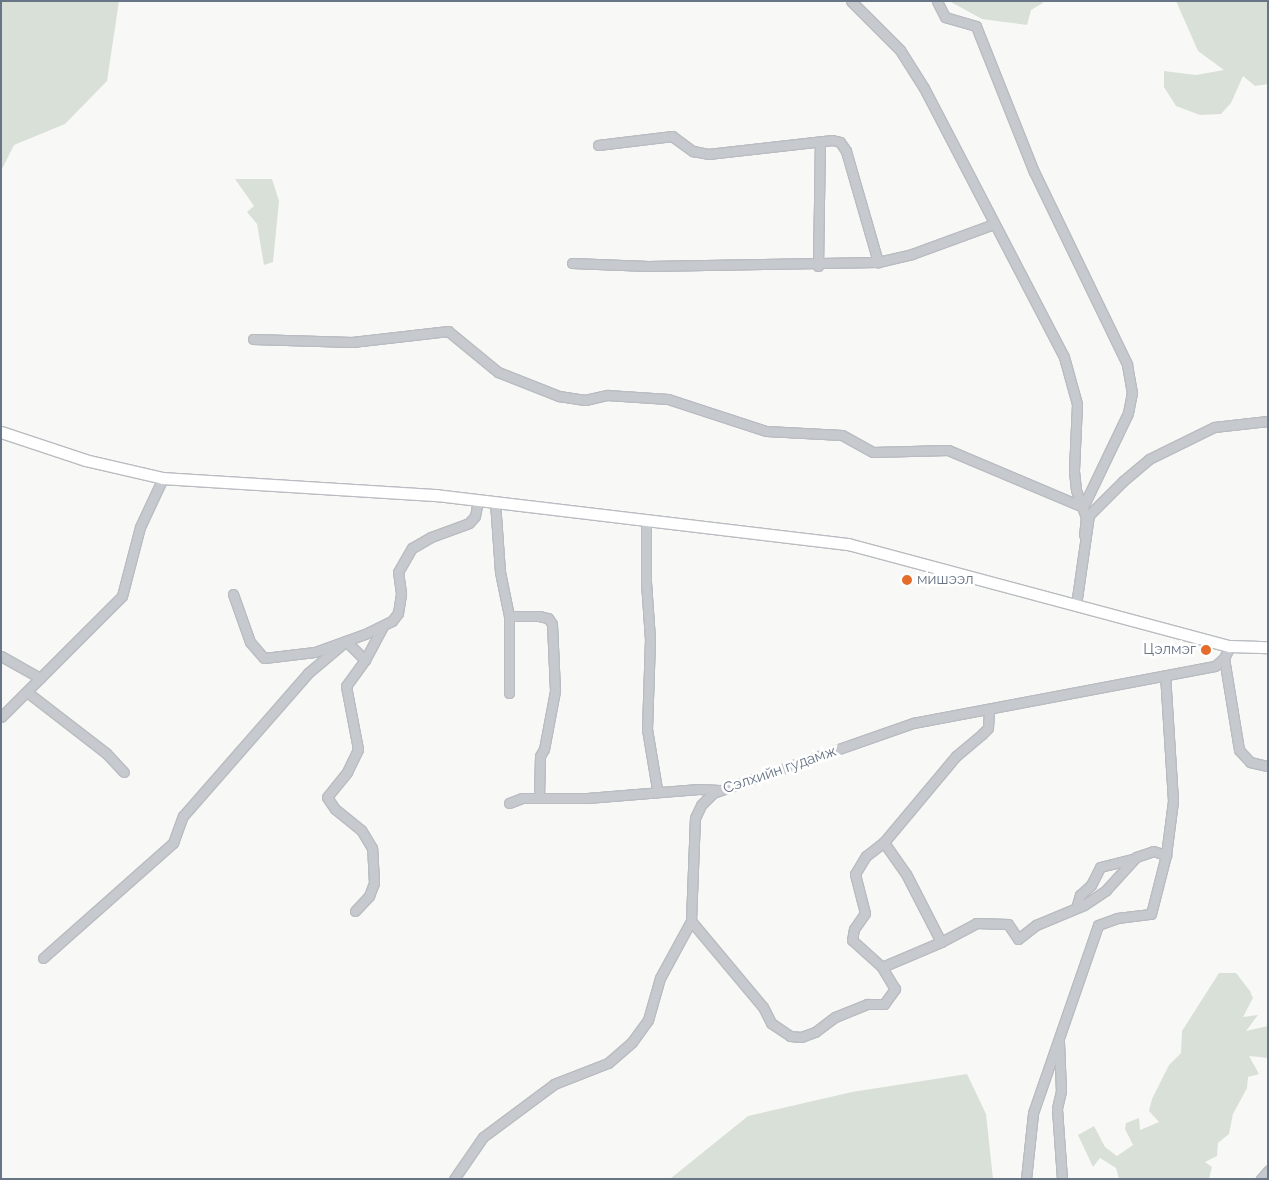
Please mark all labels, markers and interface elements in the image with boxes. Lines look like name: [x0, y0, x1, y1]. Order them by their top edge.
place label: мишээл: [917, 571, 974, 589]
marker: мишээл: [901, 574, 913, 586]
place label: Цэлмэг: [1143, 641, 1196, 659]
marker: Цэлмэг: [1200, 644, 1212, 656]
street label: Сэлхийн гудамж: [721, 742, 839, 798]

